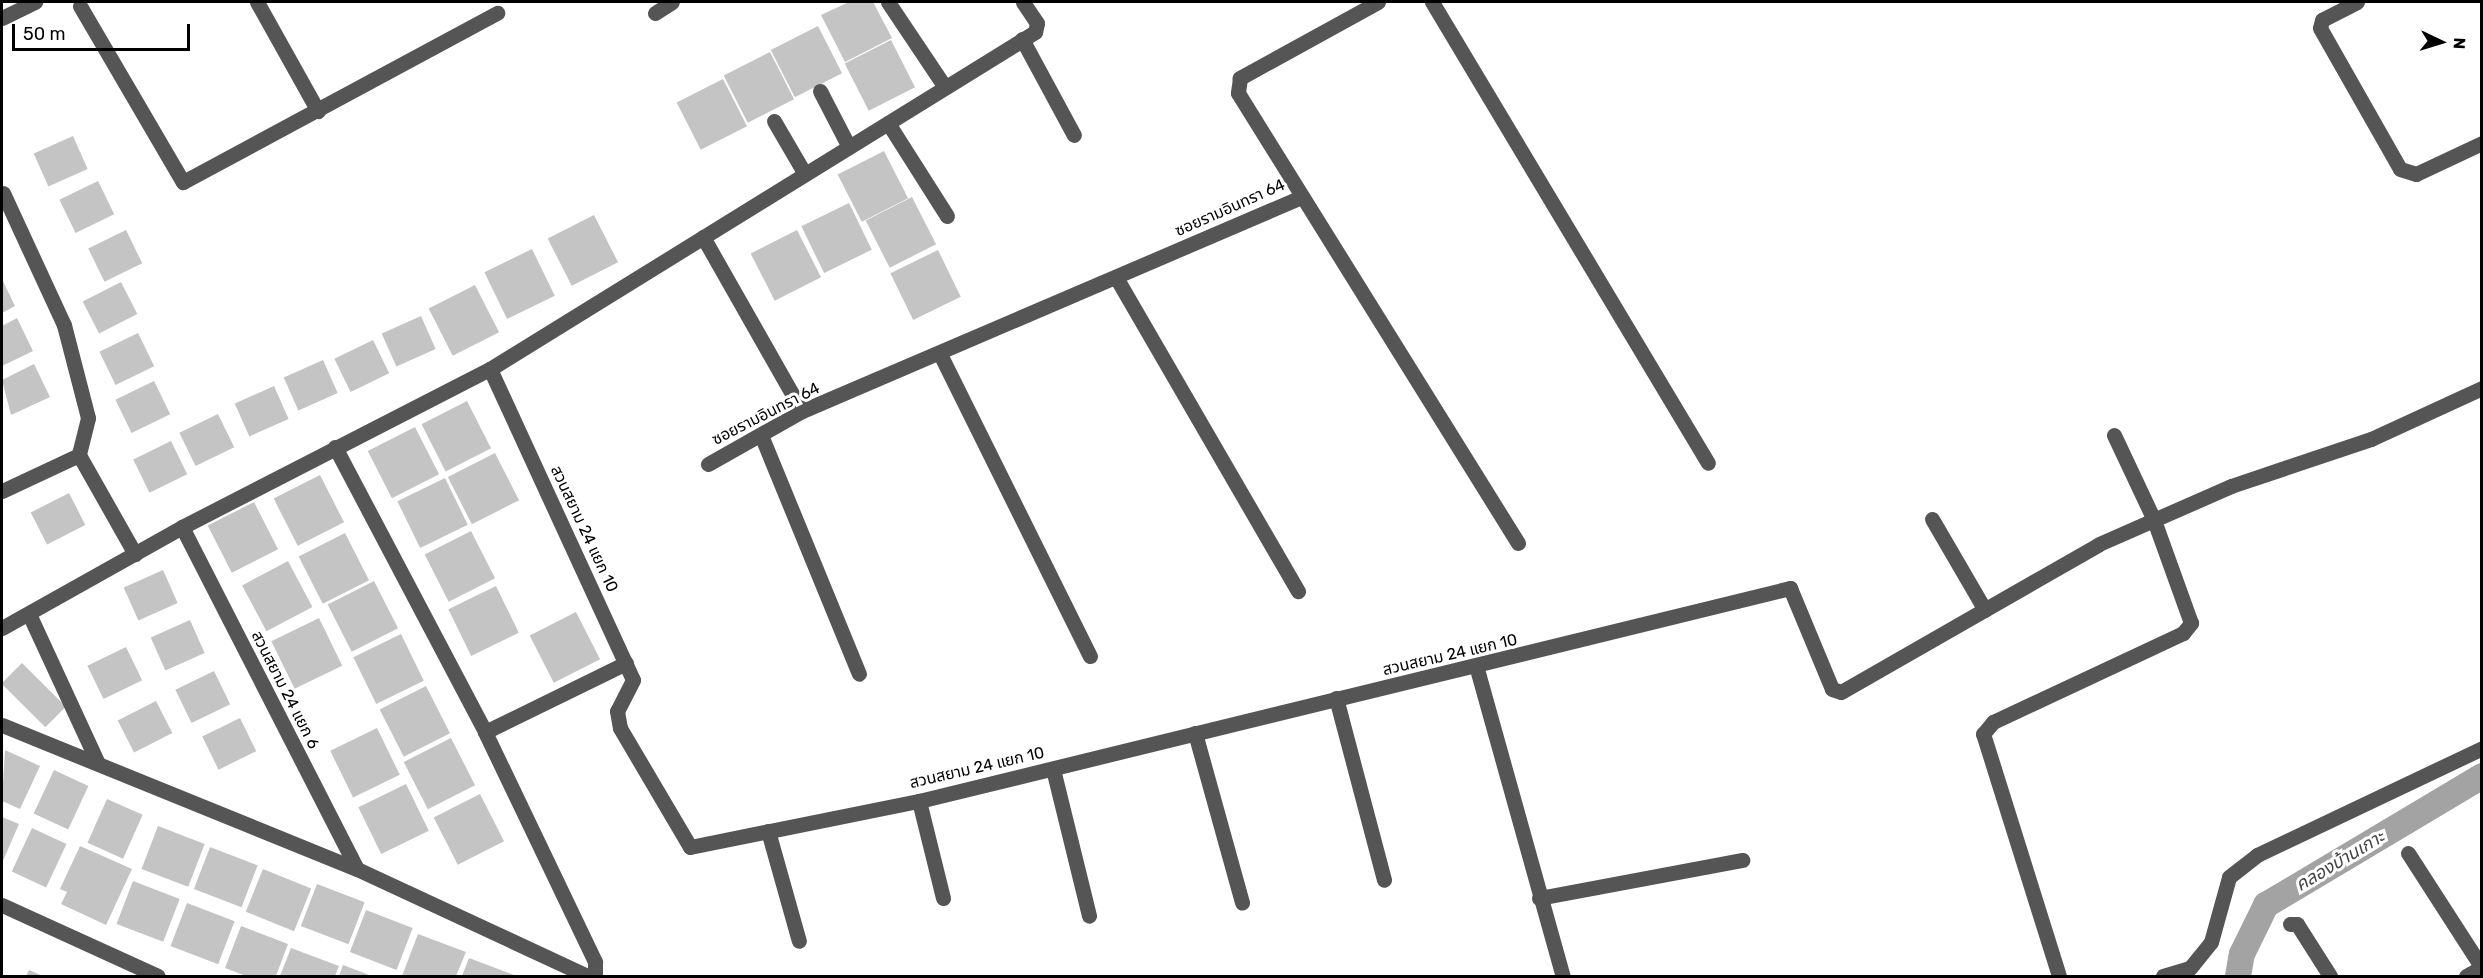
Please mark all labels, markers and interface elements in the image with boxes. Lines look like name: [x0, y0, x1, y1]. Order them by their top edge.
scale bar: [15, 12, 194, 50]
north arrow: [2411, 12, 2471, 72]
text: 50 m: [23, 23, 66, 45]
text: N: [2450, 37, 2469, 50]
street label: ซอยรามอินทรา 64: [1172, 175, 1288, 241]
street label: ซอยรามอินทรา 64: [709, 379, 823, 449]
street label: สวนสยาม 24 แยก 10: [546, 463, 622, 595]
street label: สวนสยาม 24 แยก 6: [247, 628, 323, 752]
street label: สวนสยาม 24 แยก 10: [1381, 630, 1519, 680]
street label: สวนสยาม 24 แยก 10: [908, 743, 1046, 793]
water label: คลองบ้านเกาะ: [2292, 826, 2388, 896]

